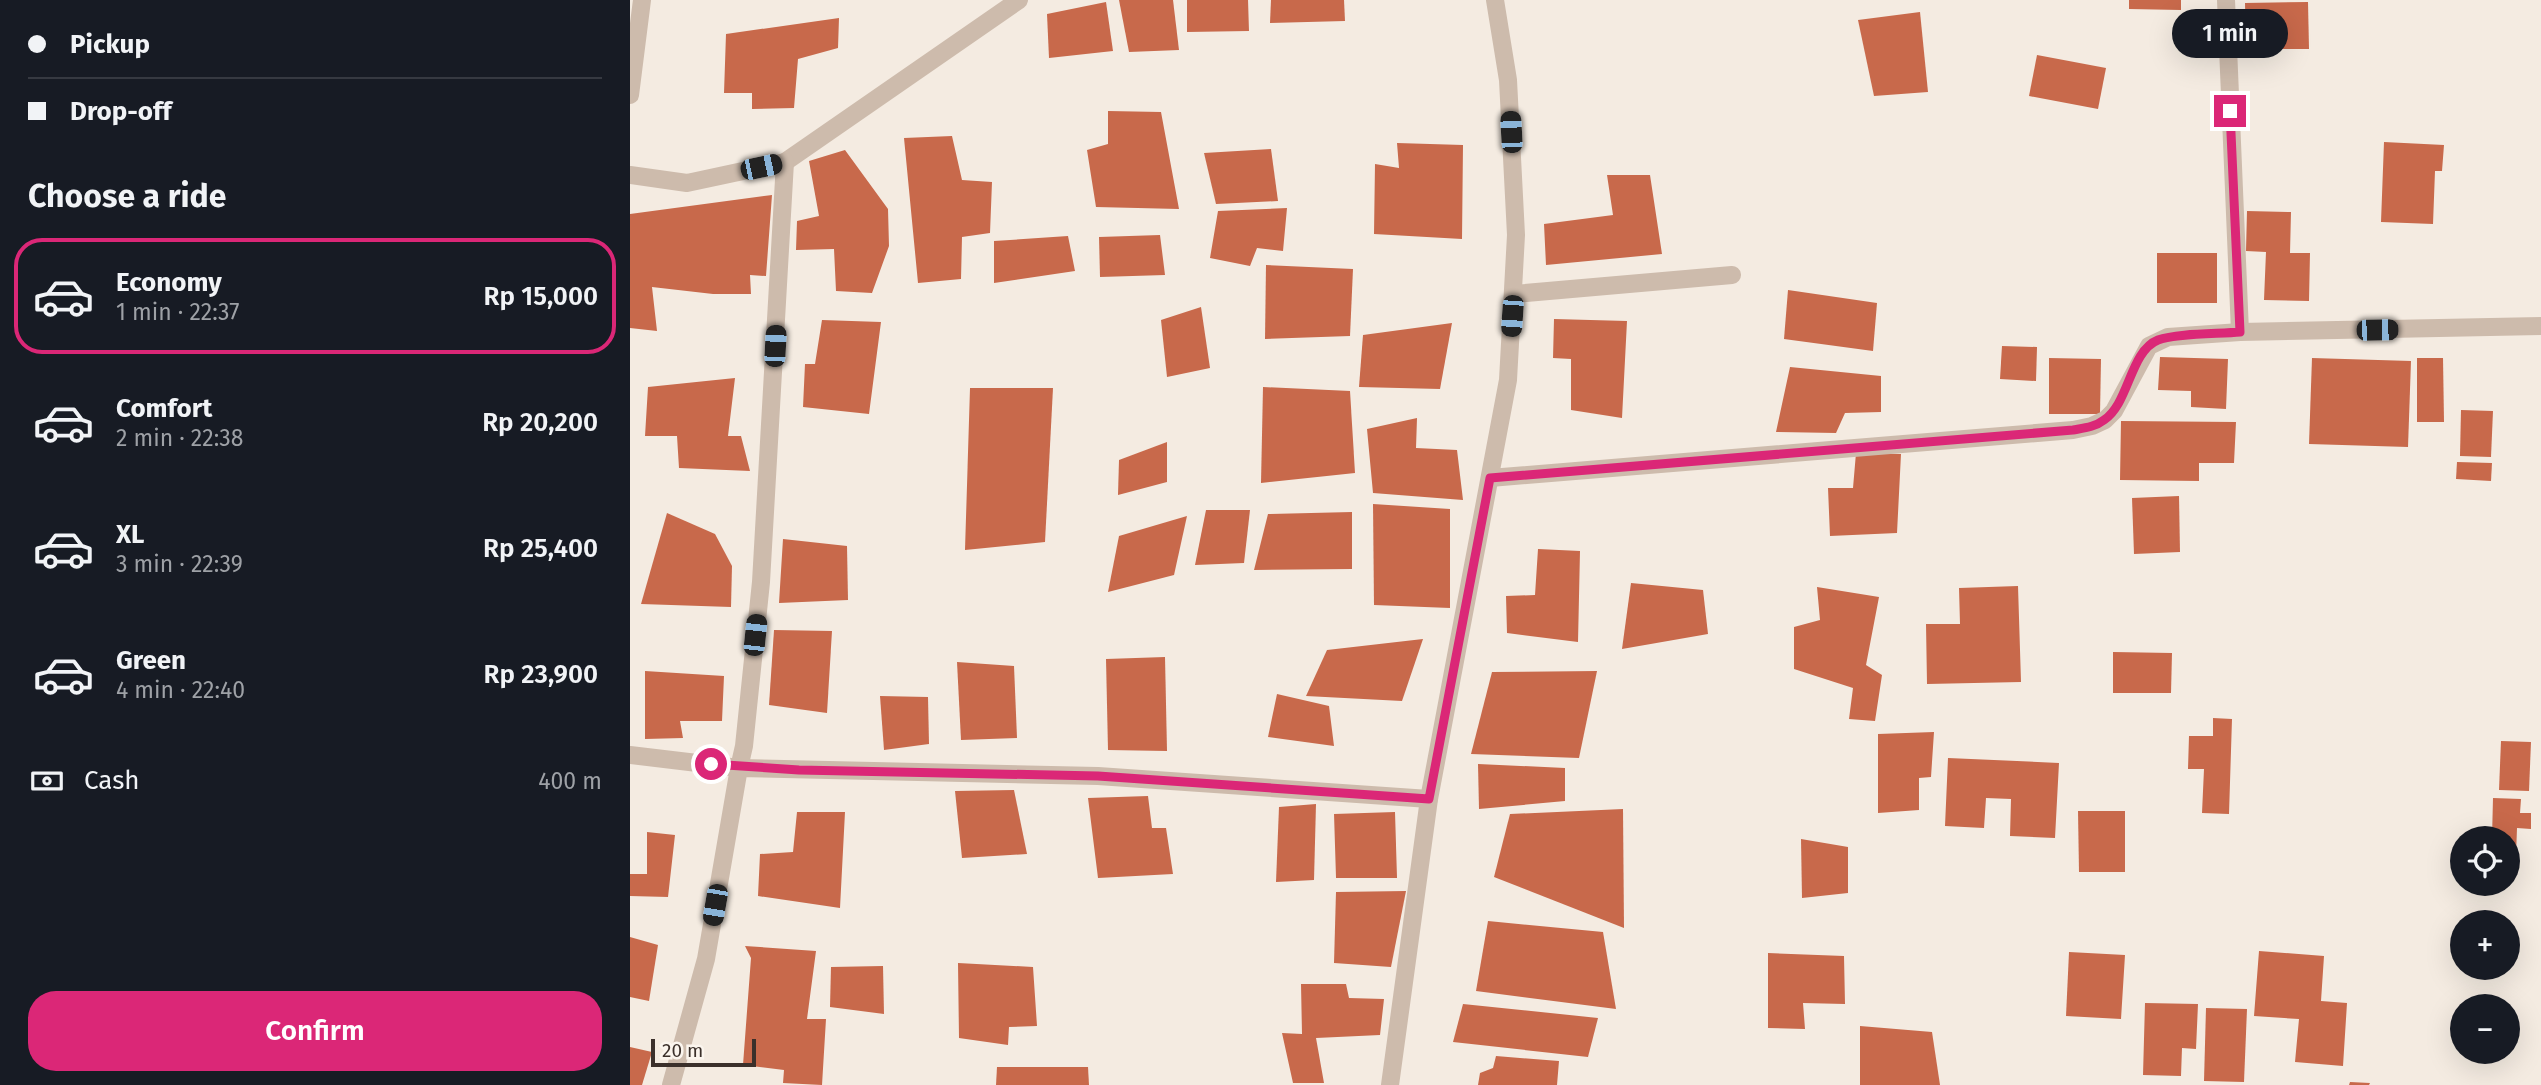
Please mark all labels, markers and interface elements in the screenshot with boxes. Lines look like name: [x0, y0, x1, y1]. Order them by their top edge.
callout: 1 min: [2172, 10, 2288, 58]
text: 1 min: [2202, 19, 2258, 47]
text: Pickup: [70, 29, 150, 60]
route end: [2214, 95, 2246, 127]
text: Drop-off: [70, 96, 172, 127]
car: [1500, 110, 1523, 154]
car: [739, 152, 784, 182]
text: Choose a ride: [28, 177, 226, 215]
icon: car: [32, 265, 95, 328]
text: Economy: [116, 267, 222, 298]
text: Rp 15,000: [484, 281, 598, 312]
car: [1501, 294, 1524, 338]
text: 1 min · 22:37: [116, 298, 240, 326]
car: [2356, 319, 2399, 341]
car: [764, 324, 787, 368]
icon: car: [32, 391, 95, 454]
text: Comfort: [116, 393, 212, 424]
text: Rp 20,200: [482, 407, 598, 438]
text: 2 min · 22:38: [116, 424, 244, 452]
icon: car: [32, 517, 95, 580]
text: XL: [116, 519, 144, 550]
text: Rp 25,400: [483, 533, 598, 564]
text: 3 min · 22:39: [116, 550, 243, 578]
car: [743, 613, 768, 657]
icon: car: [32, 643, 95, 706]
text: Green: [116, 645, 186, 676]
text: Rp 23,900: [484, 659, 598, 690]
text: 4 min · 22:40: [116, 676, 245, 704]
route start: [695, 748, 727, 780]
icon: cash: [28, 762, 66, 800]
text: Cash: [84, 765, 140, 796]
text: 400 m: [538, 767, 602, 795]
map controls: [2450, 826, 2520, 1064]
button: locate: [2450, 826, 2520, 896]
car: [702, 882, 729, 928]
button: +: [2450, 910, 2520, 980]
button: Confirm: [28, 991, 602, 1071]
button: −: [2450, 994, 2520, 1064]
scale bar: [651, 1036, 756, 1068]
text: 20 m: [662, 1039, 703, 1062]

